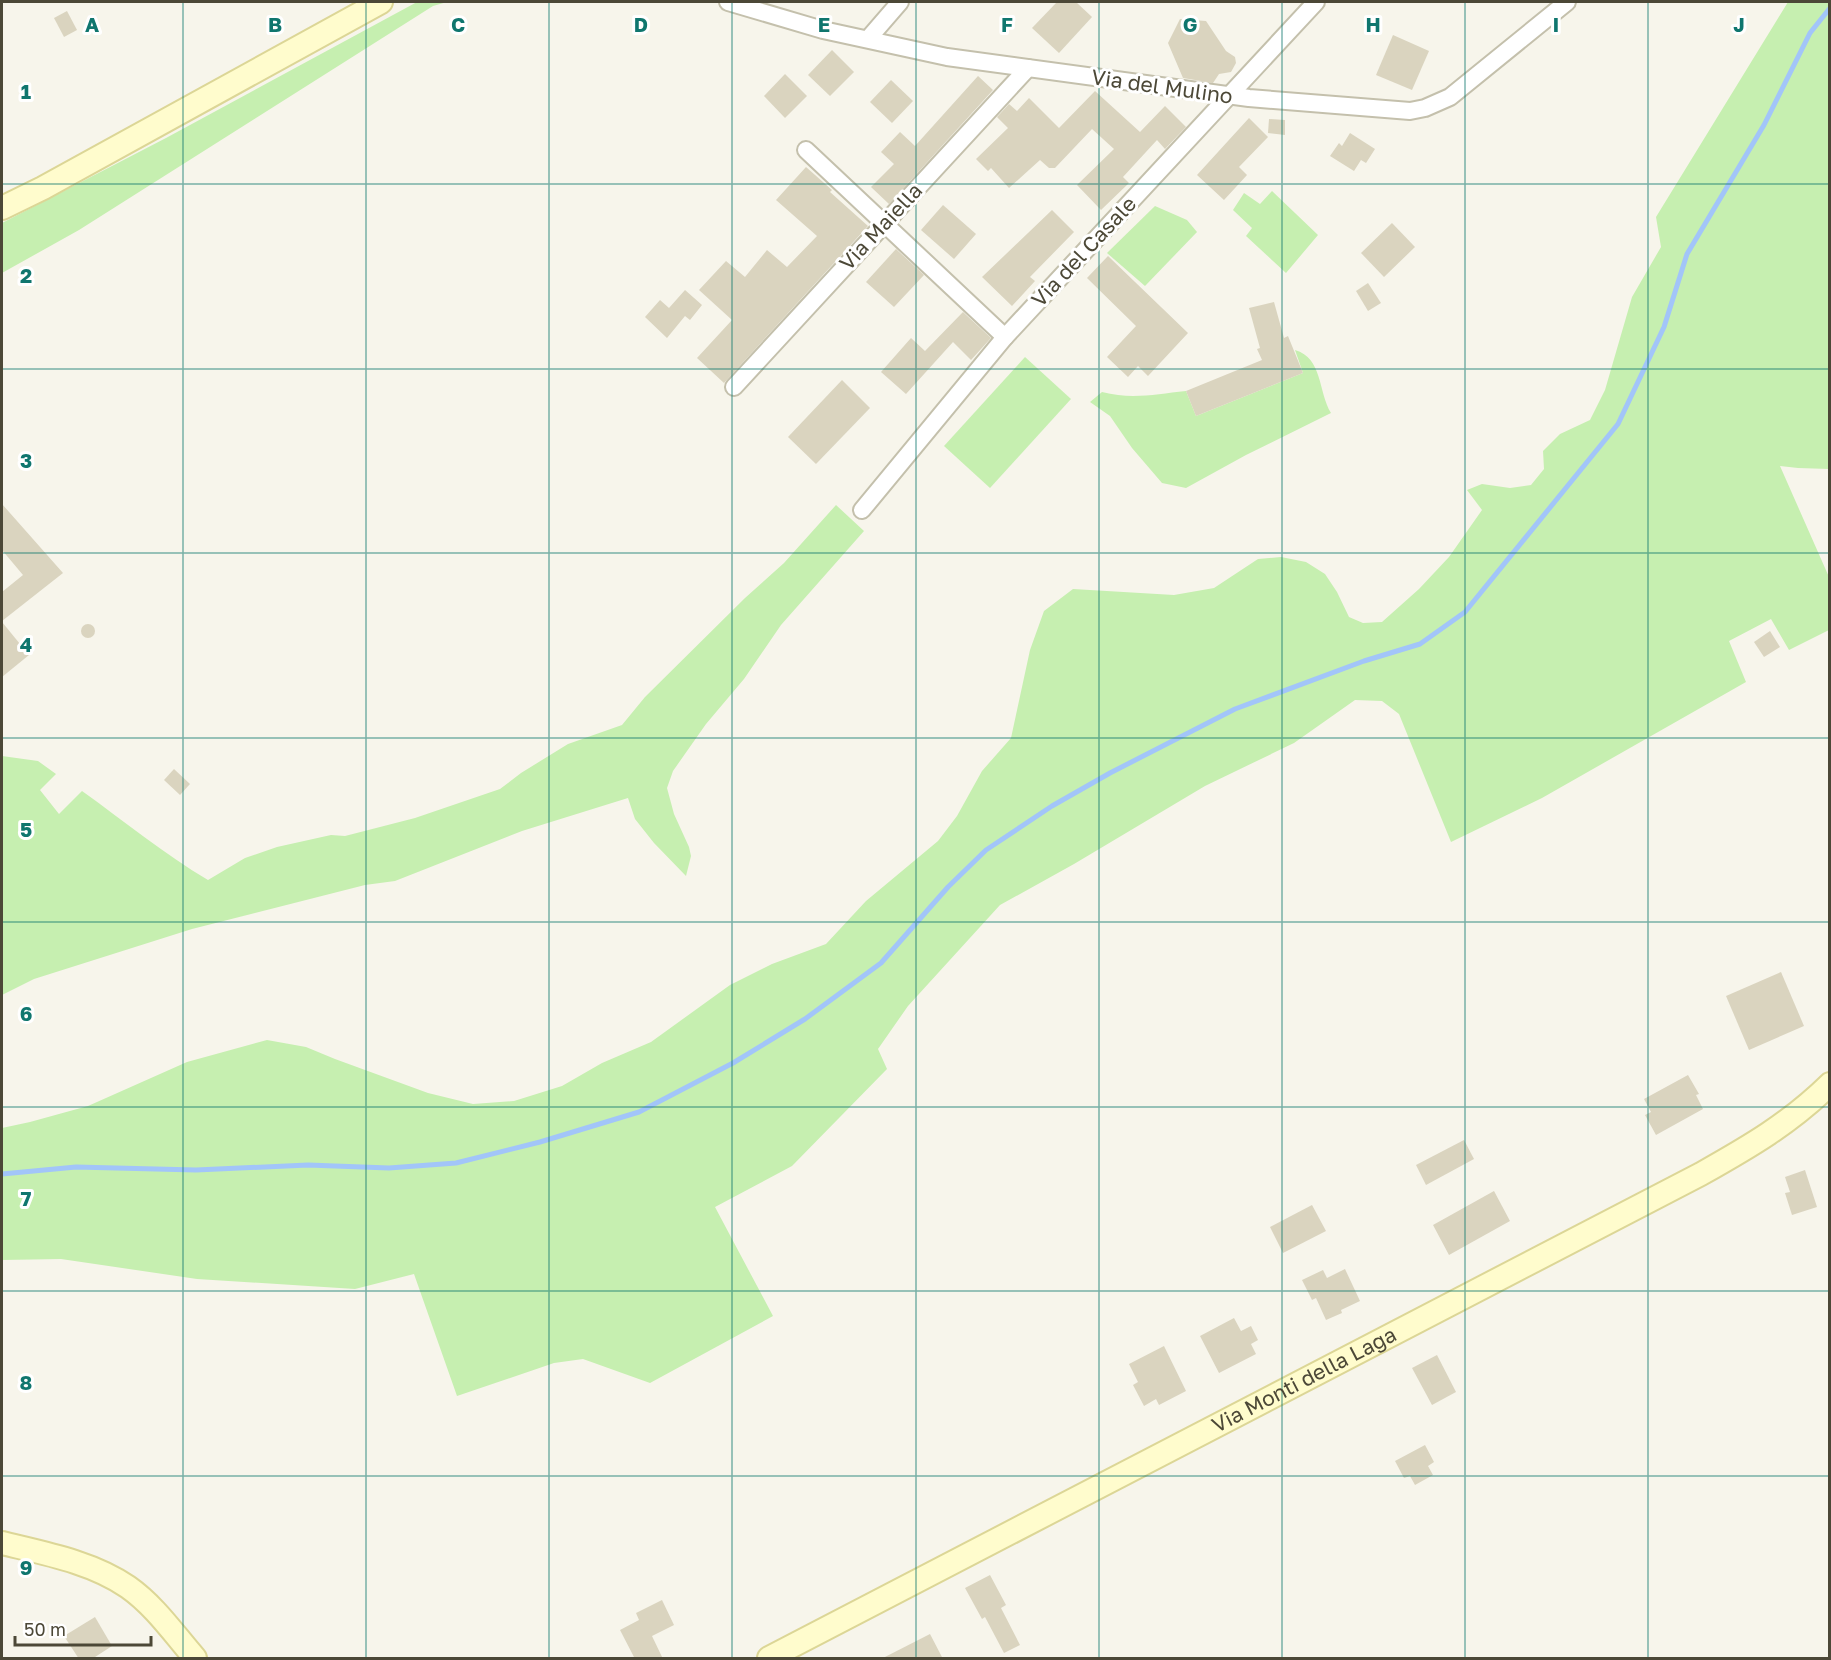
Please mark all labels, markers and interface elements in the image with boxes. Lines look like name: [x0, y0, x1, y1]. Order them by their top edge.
text: A: [85, 12, 99, 36]
text: B: [268, 12, 282, 36]
text: C: [451, 12, 465, 36]
text: D: [634, 12, 648, 36]
text: E: [818, 12, 830, 36]
text: F: [1001, 12, 1013, 36]
text: G: [1183, 12, 1197, 36]
text: H: [1365, 12, 1381, 36]
text: I: [1553, 12, 1559, 36]
text: J: [1733, 12, 1745, 36]
street label: Via del Mulino: [1090, 63, 1235, 109]
text: 1: [21, 79, 31, 103]
street label: Via Maiella: [833, 177, 927, 275]
street label: Via del Casale: [1025, 191, 1141, 312]
text: 2: [20, 263, 32, 287]
text: 3: [20, 448, 32, 472]
text: 4: [20, 632, 32, 656]
text: 5: [20, 817, 32, 841]
text: 6: [20, 1001, 32, 1025]
text: 7: [21, 1186, 32, 1210]
street label: Via Monti della Laga: [1207, 1321, 1400, 1438]
text: 8: [20, 1370, 32, 1394]
text: 9: [20, 1555, 32, 1579]
scale bar: [15, 1609, 152, 1647]
text: 50 m: [24, 1618, 66, 1640]

